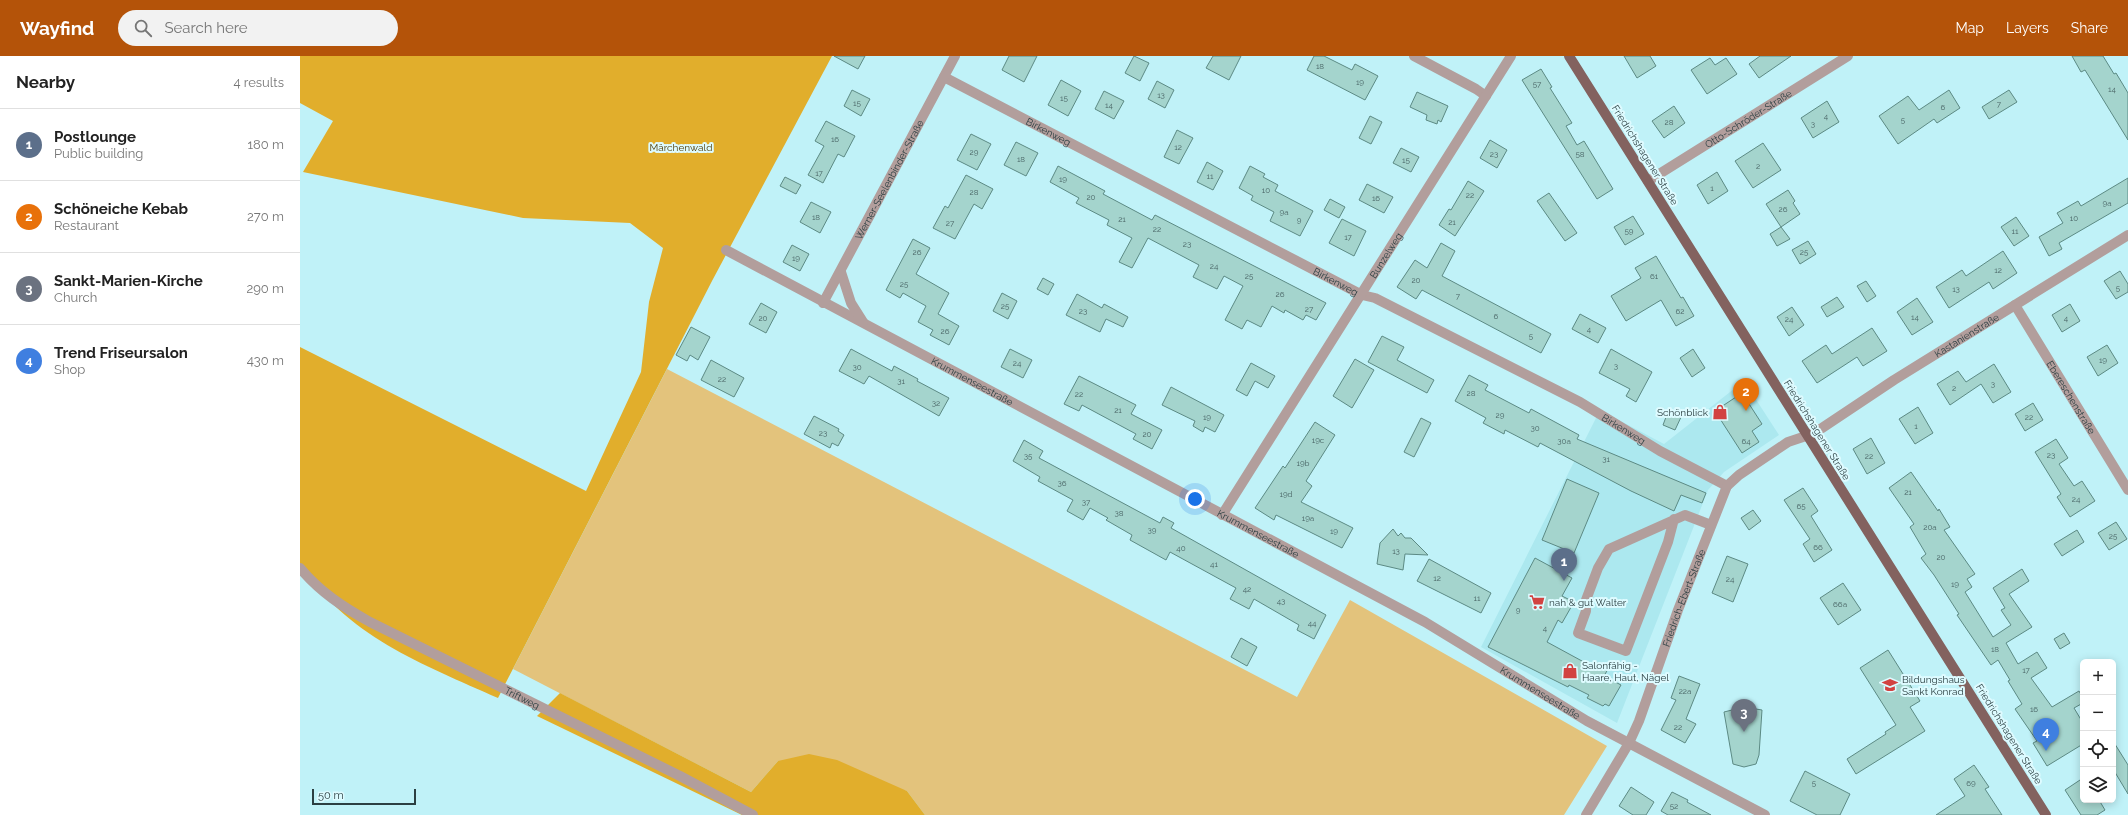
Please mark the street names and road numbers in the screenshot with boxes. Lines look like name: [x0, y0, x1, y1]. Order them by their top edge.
street label: Otto-Schröder-Straße: [1703, 87, 1794, 150]
street label: Friedrichshagener Straße: [1610, 103, 1680, 207]
street label: Birkenweg: [1024, 115, 1073, 148]
street label: Werner-Seelenbinder-Straße: [853, 118, 925, 241]
street label: Bunzelweg: [1367, 230, 1404, 280]
street label: Birkenweg: [1312, 265, 1360, 298]
street label: Kastanienstraße: [1932, 311, 2001, 359]
street label: Krummenseestraße: [929, 355, 1015, 407]
street label: Ebereschenstraße: [2045, 359, 2098, 436]
street label: Friedrichshagener Straße: [1782, 378, 1852, 482]
street label: Birkenweg: [1600, 411, 1648, 446]
street label: Krummenseestraße: [1215, 507, 1301, 560]
street label: Friedrich-Ebert-Straße: [1660, 547, 1707, 648]
street label: Krummenseestraße: [1499, 664, 1582, 721]
street label: Friedrichshagener Straße: [1974, 682, 2044, 786]
street label: Triftweg: [503, 684, 542, 711]

